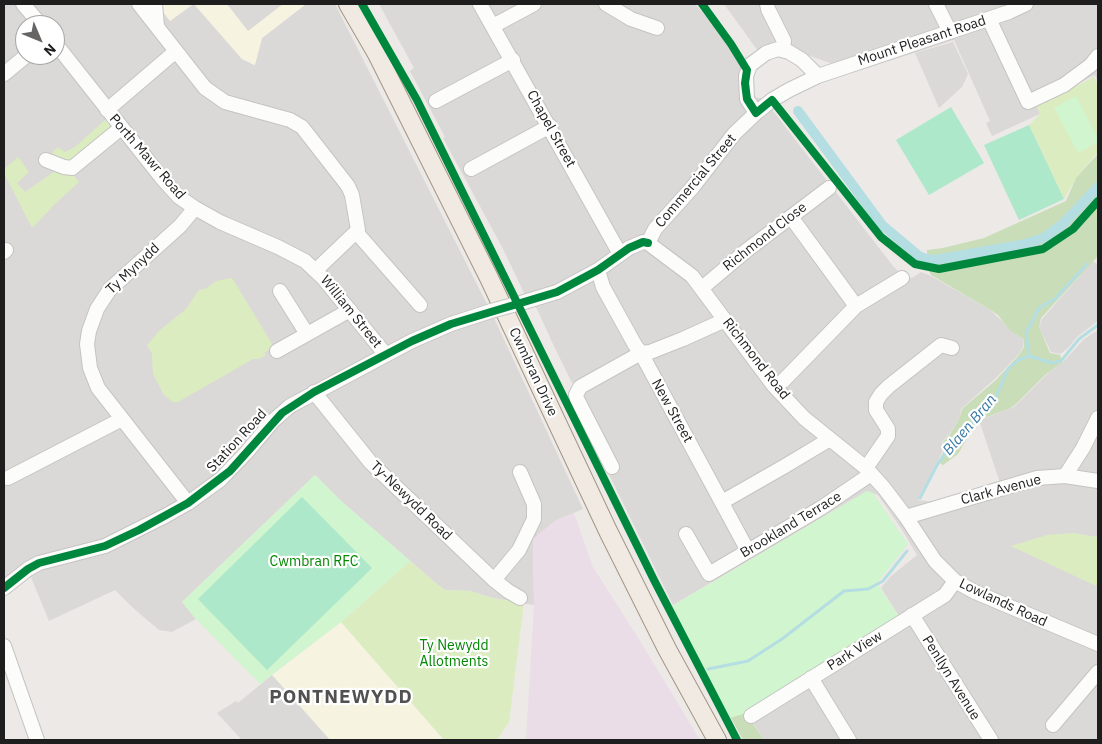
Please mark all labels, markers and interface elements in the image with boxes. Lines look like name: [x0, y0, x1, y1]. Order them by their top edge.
street label: Mount Pleasant Road: [856, 12, 988, 70]
north arrow: [15, 15, 65, 65]
text: N: [40, 40, 60, 60]
street label: Chapel Street: [523, 88, 579, 170]
street label: Porth Mawr Road: [105, 111, 189, 203]
street label: Commercial Street: [652, 131, 740, 231]
street label: Richmond Close: [720, 199, 810, 275]
street label: Ty Mynydd: [103, 240, 163, 298]
street label: William Street: [317, 272, 385, 352]
street label: Richmond Road: [719, 315, 793, 403]
street label: Cwmbran Drive: [505, 325, 561, 419]
street label: New Street: [648, 376, 696, 446]
water label: Blaen Bran: [939, 391, 1001, 459]
street label: Station Road: [204, 406, 270, 476]
street label: Ty-Newydd Road: [367, 458, 455, 544]
street label: Clark Avenue: [959, 471, 1043, 509]
street label: Brookland Terrace: [737, 488, 845, 562]
park label: Cwmbran RFC: [270, 554, 358, 570]
street label: Lowlands Road: [956, 575, 1050, 631]
street label: Park View: [824, 627, 886, 675]
street label: Penllyn Avenue: [918, 633, 984, 723]
park label: Ty Newydd Allotments: [419, 638, 489, 670]
district label: PONTNEWYDD: [268, 687, 414, 709]

